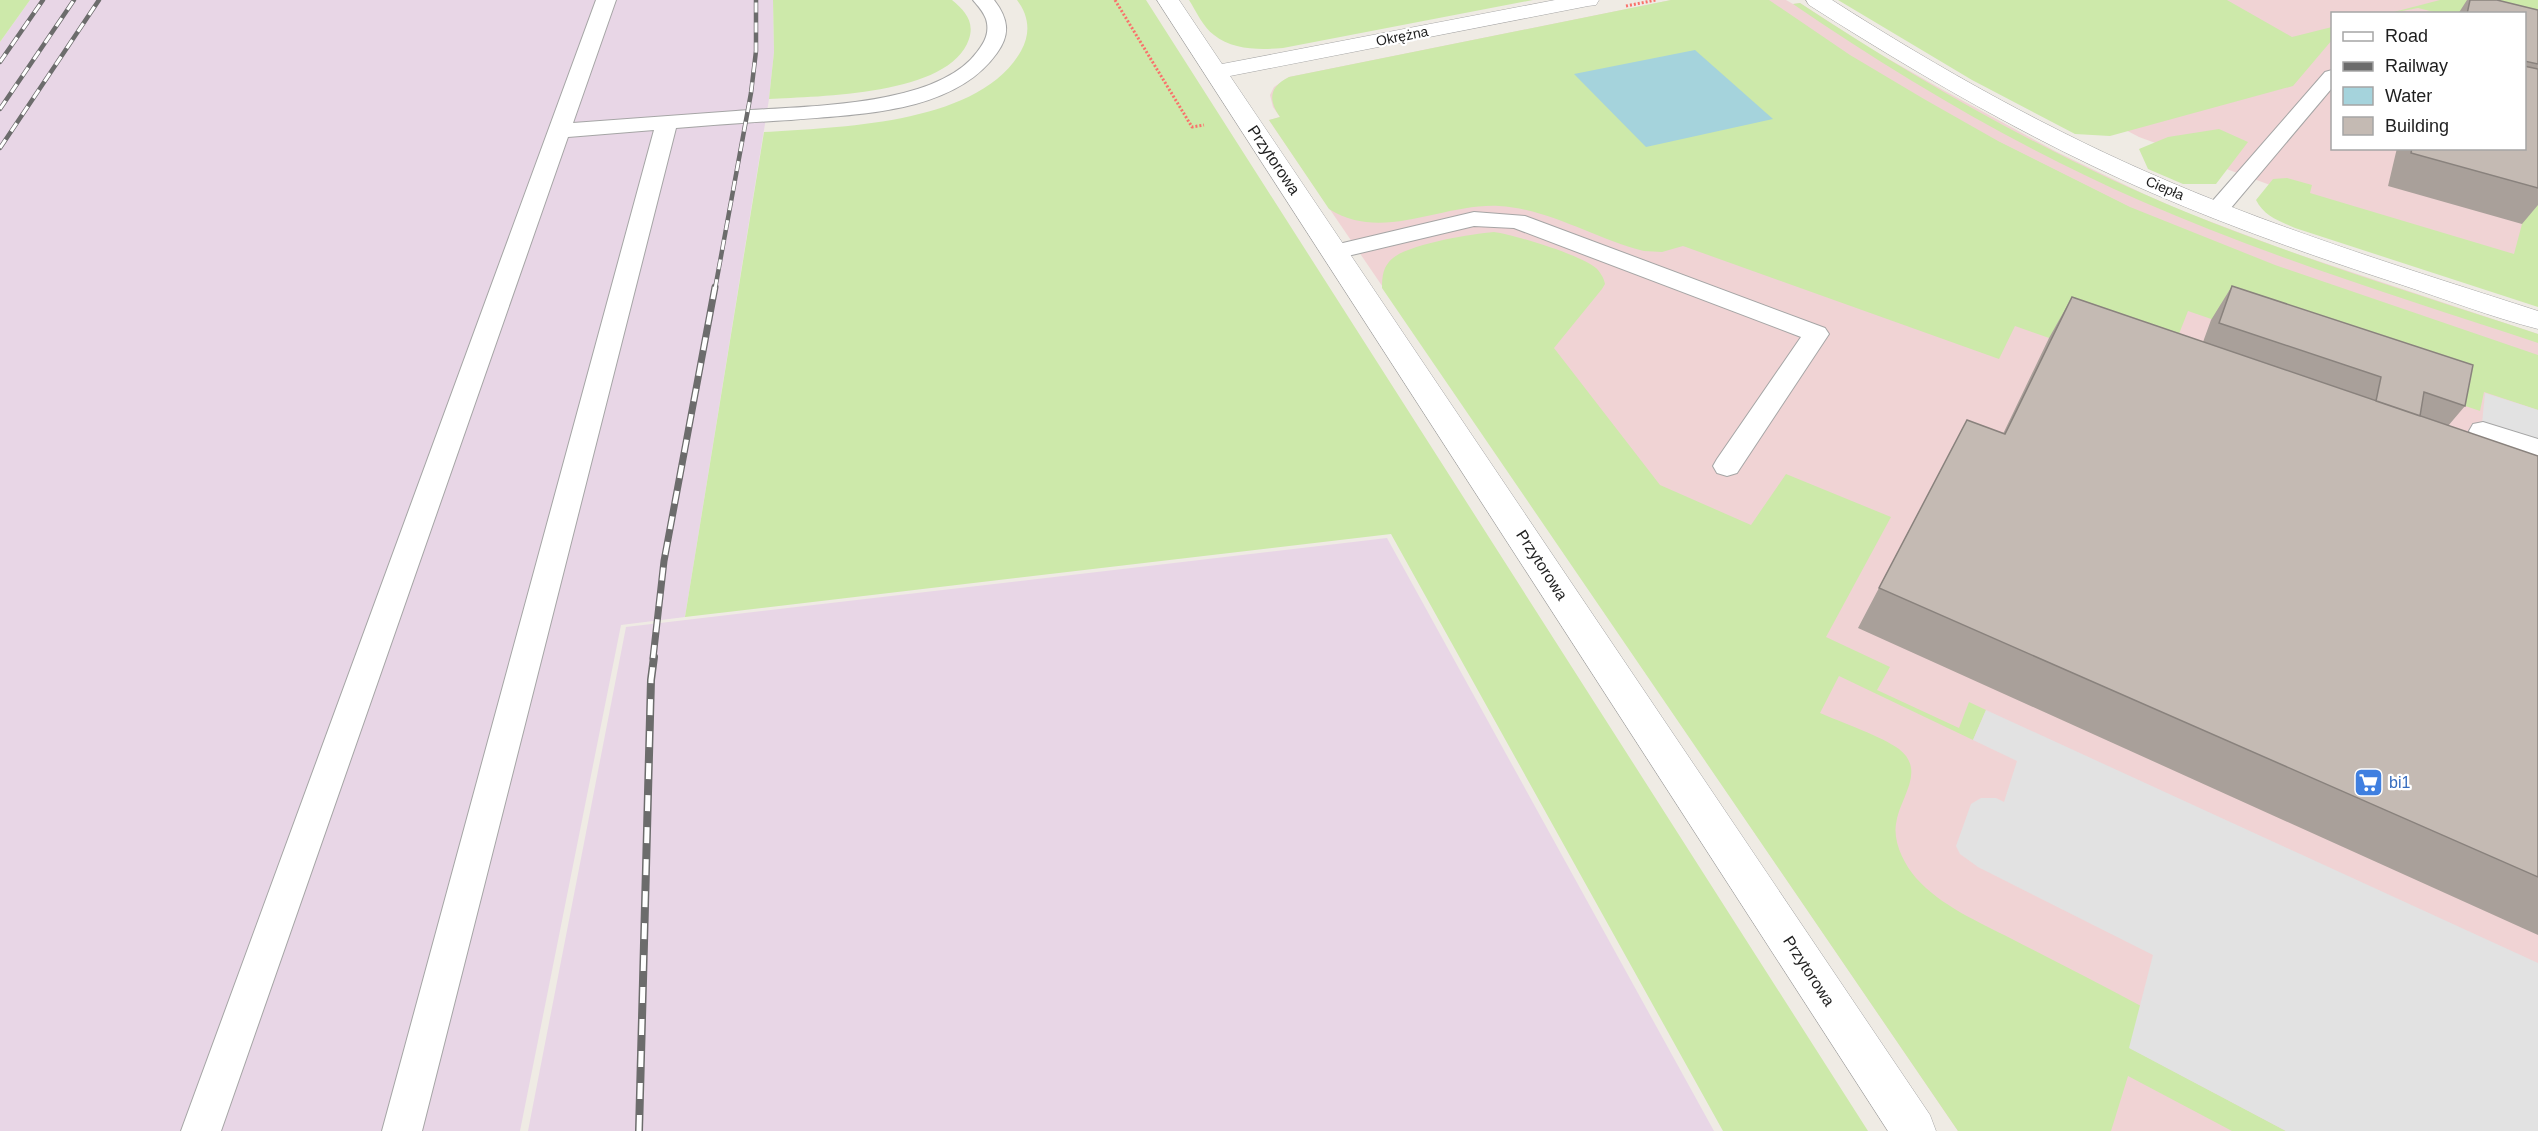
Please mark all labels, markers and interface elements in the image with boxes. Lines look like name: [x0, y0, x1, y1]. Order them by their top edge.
legend: [2331, 12, 2526, 150]
street label: Okrężna: [1374, 23, 1430, 49]
text: Road: [2385, 26, 2428, 46]
text: Railway: [2385, 56, 2448, 76]
text: Water: [2385, 86, 2432, 106]
text: Building: [2385, 116, 2449, 136]
street label: Przytorowa: [1245, 122, 1303, 198]
street label: Ciepła: [2144, 173, 2187, 203]
street label: Przytorowa: [1513, 527, 1571, 603]
supermarket icon: bi1: [2352, 766, 2384, 798]
place label: bi1: [2389, 774, 2410, 791]
street label: Przytorowa: [1780, 933, 1838, 1009]

